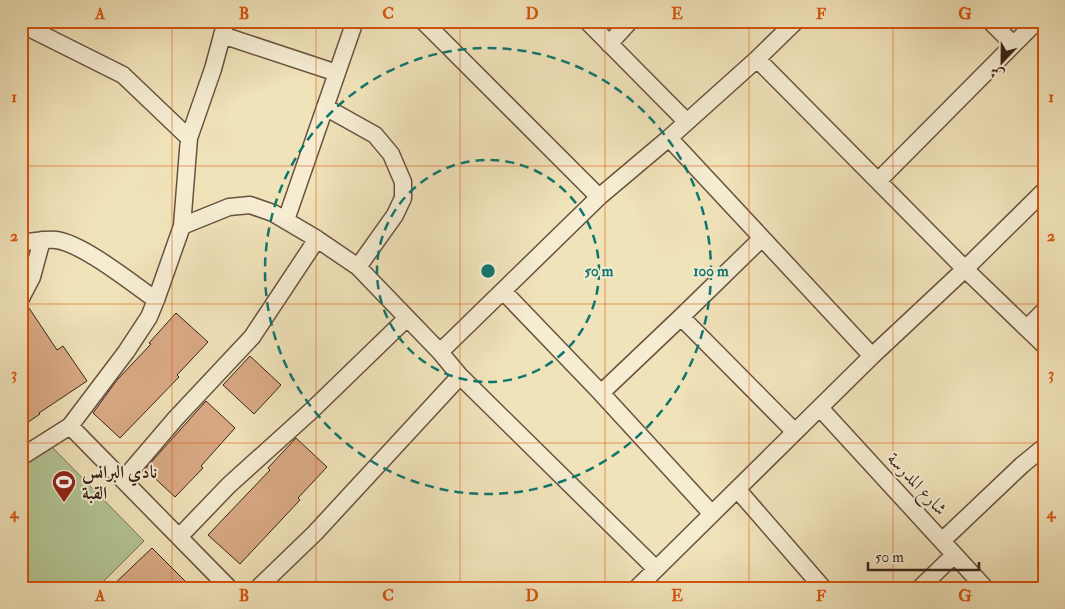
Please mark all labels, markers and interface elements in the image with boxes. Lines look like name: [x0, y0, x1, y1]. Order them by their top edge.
text: A: [94, 4, 106, 24]
text: B: [239, 4, 249, 24]
text: C: [382, 4, 394, 24]
text: D: [525, 4, 539, 24]
text: E: [671, 4, 683, 24]
text: F: [816, 4, 826, 24]
text: G: [958, 4, 972, 24]
north arrow: [978, 38, 1028, 88]
text: ش: [988, 63, 1007, 84]
text: 1: [11, 87, 17, 107]
text: 1: [1048, 87, 1054, 107]
text: 2: [10, 226, 18, 246]
text: 2: [1047, 226, 1055, 246]
centre of rings: [479, 262, 497, 280]
text: 50 m: [585, 262, 614, 281]
text: 100 m: [693, 262, 729, 281]
text: 3: [11, 364, 17, 384]
text: 3: [1048, 364, 1054, 384]
street label: شارع المدرسة: [880, 448, 952, 522]
place label: نادي البرانس القبة: [82, 461, 157, 505]
sports icon: نادي البرانس القبة: [51, 469, 77, 503]
text: 4: [9, 503, 20, 523]
text: 4: [1046, 503, 1057, 523]
scale bar: [868, 539, 979, 571]
text: 50 m: [875, 548, 904, 567]
text: A: [94, 586, 106, 606]
text: B: [239, 586, 249, 606]
text: C: [382, 586, 394, 606]
text: D: [525, 586, 539, 606]
text: E: [671, 586, 683, 606]
text: F: [816, 586, 826, 606]
text: G: [958, 586, 972, 606]

